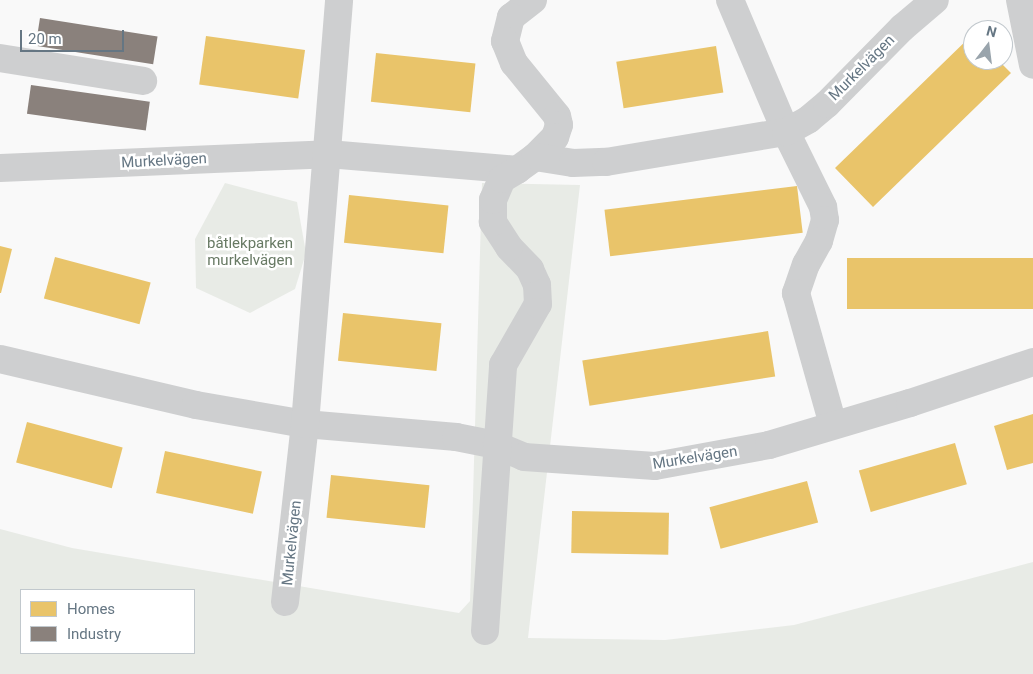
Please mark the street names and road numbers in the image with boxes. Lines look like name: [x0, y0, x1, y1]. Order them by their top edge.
street label: Murkelvägen: [825, 31, 899, 105]
street label: Murkelvägen: [121, 150, 207, 172]
street label: Murkelvägen: [651, 442, 739, 474]
street label: Murkelvägen: [279, 500, 305, 586]

